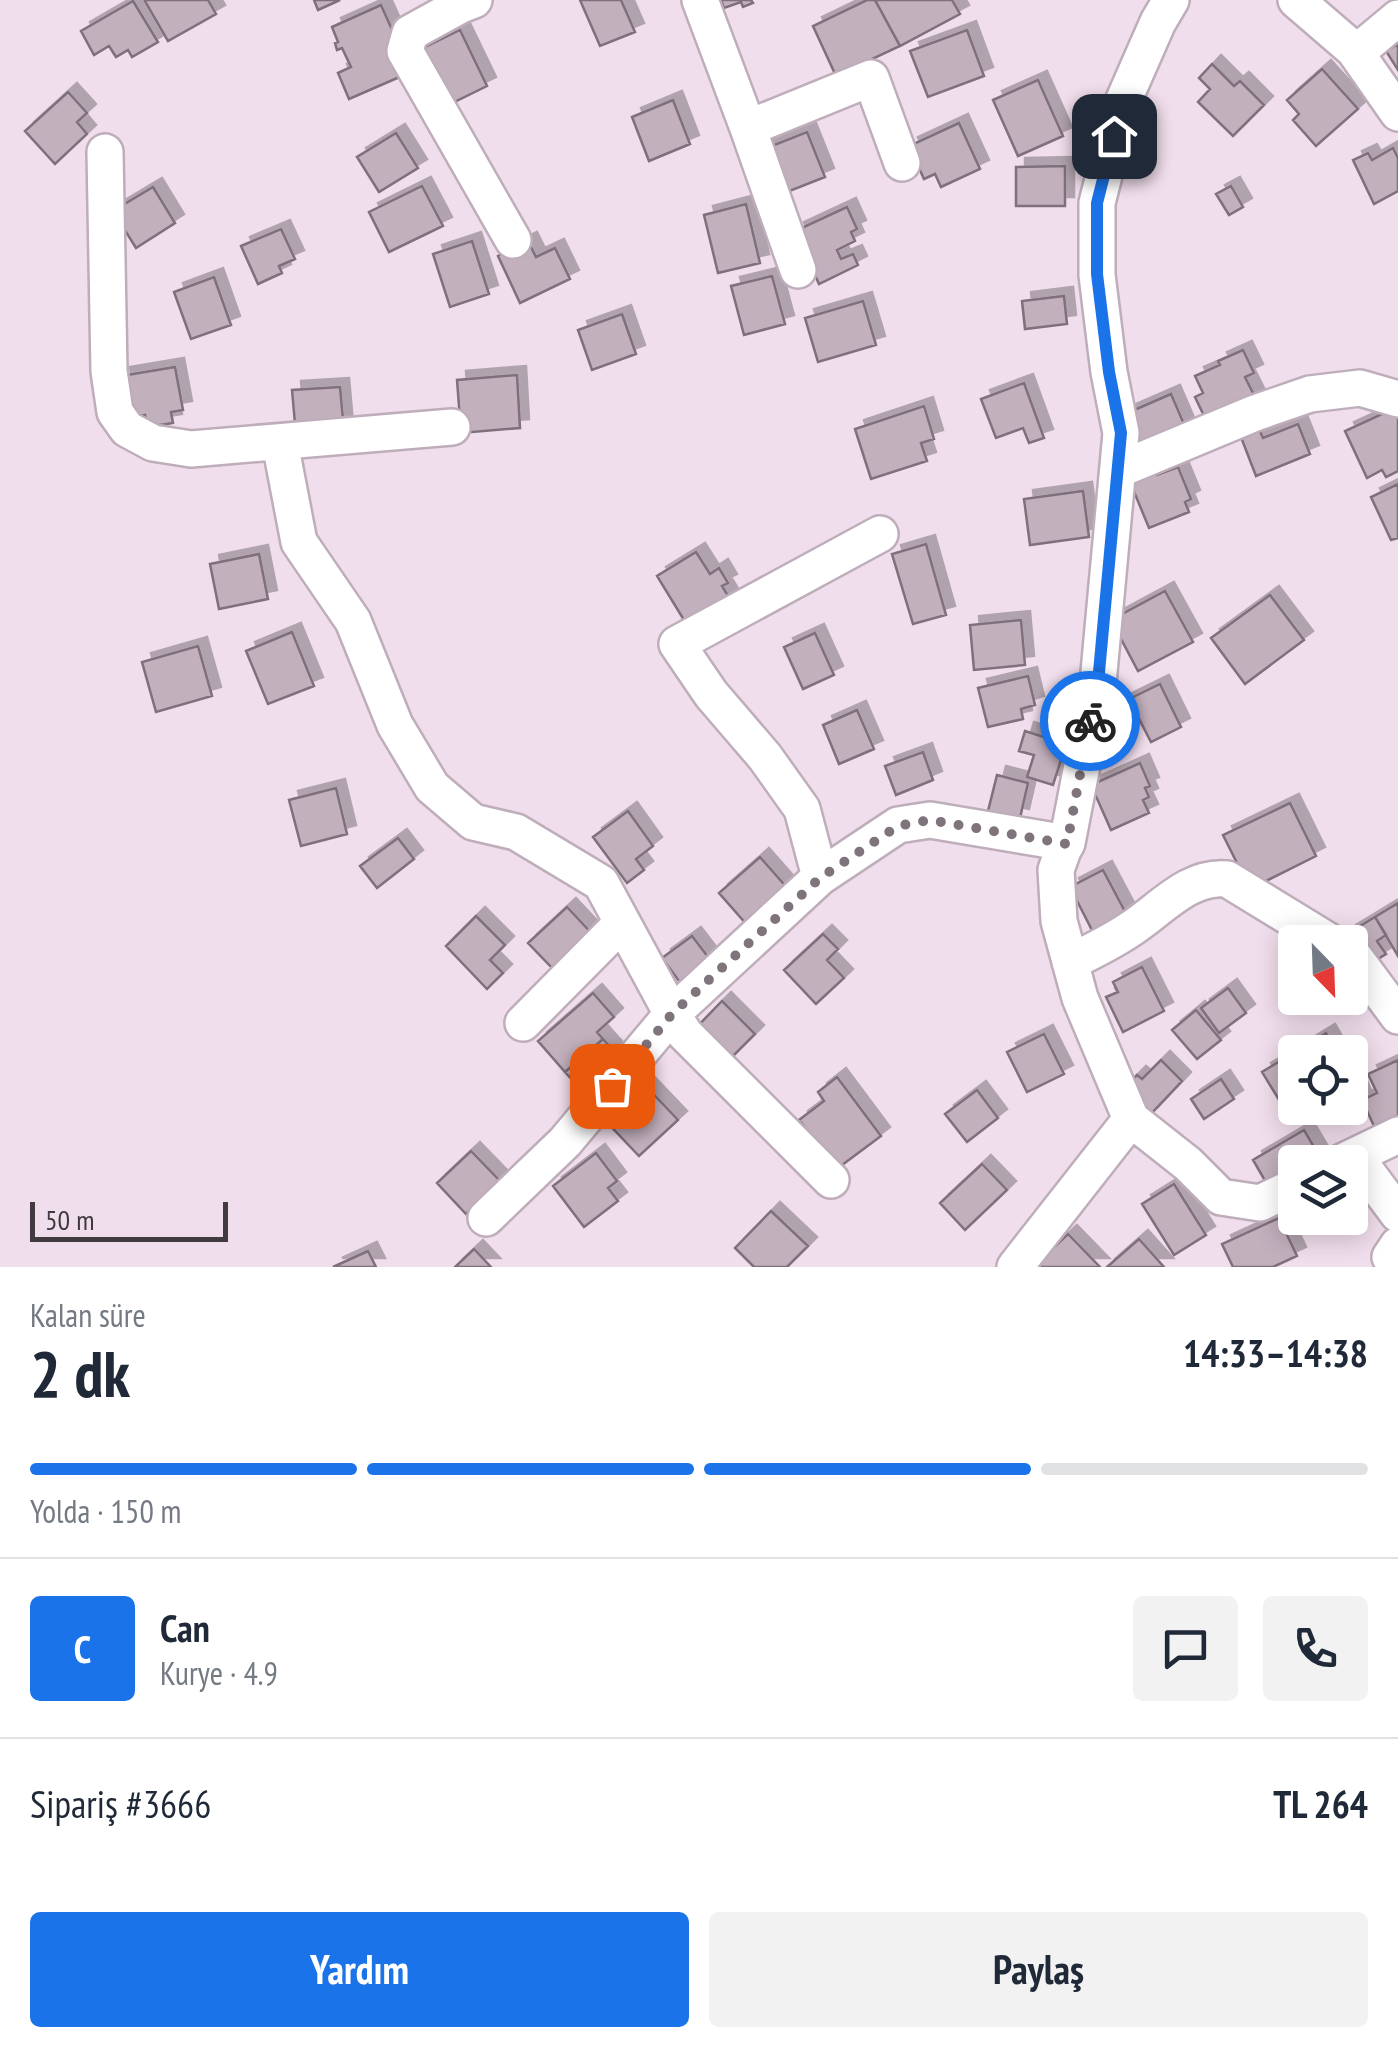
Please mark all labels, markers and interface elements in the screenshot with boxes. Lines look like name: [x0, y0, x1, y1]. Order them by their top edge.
pin: [1072, 94, 1157, 179]
icon: home: [1087, 109, 1142, 164]
courier: [1040, 671, 1140, 771]
icon: bike: [1063, 694, 1118, 749]
north arrow: [1278, 925, 1368, 1015]
map controls: [1278, 925, 1368, 1235]
button: locate: [1278, 1035, 1368, 1125]
pin: [570, 1044, 655, 1129]
icon: bag: [585, 1059, 640, 1114]
button: layers: [1278, 1145, 1368, 1235]
scale bar: [30, 1197, 228, 1242]
text: 50 m: [45, 1201, 94, 1238]
text: Kalan süre: [30, 1294, 146, 1336]
text: 14:33–14:38: [1183, 1328, 1368, 1377]
text: 2 dk: [30, 1331, 130, 1415]
text: Yolda · 150 m: [30, 1490, 181, 1532]
button: chat: [1133, 1596, 1238, 1701]
button: phone: [1263, 1596, 1368, 1701]
text: Can: [160, 1603, 210, 1652]
text: C: [74, 1624, 91, 1673]
text: Kurye · 4.9: [160, 1652, 278, 1694]
text: Sipariş #3666: [30, 1779, 211, 1828]
text: TL 264: [1273, 1779, 1368, 1828]
button: Yardım: [30, 1912, 689, 2027]
button: Paylaş: [709, 1912, 1368, 2027]

